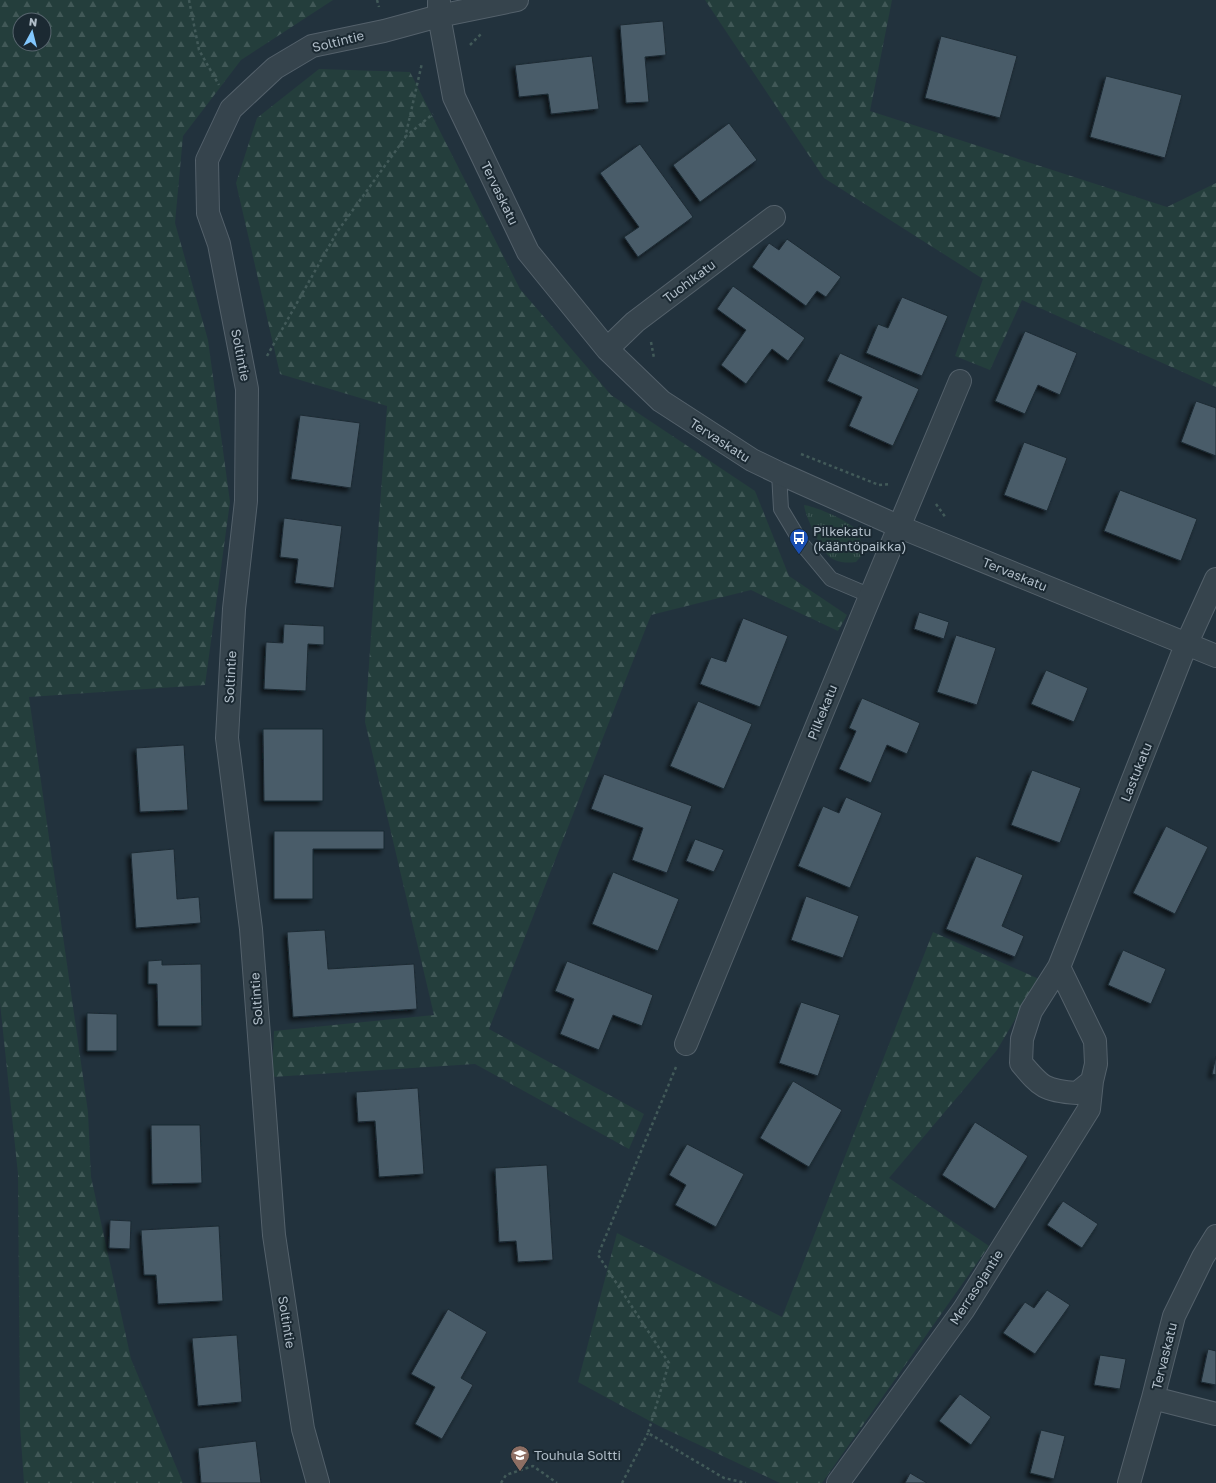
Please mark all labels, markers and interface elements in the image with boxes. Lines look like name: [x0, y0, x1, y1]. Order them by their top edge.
north arrow: [12, 12, 52, 52]
text: N: [28, 15, 38, 29]
street label: Soltintie: [310, 27, 366, 55]
street label: Tervaskatu: [478, 159, 522, 227]
street label: Tuohikatu: [660, 256, 718, 306]
street label: Soltintie: [228, 328, 254, 382]
street label: Tervaskatu: [687, 415, 753, 465]
place label: Pilkekatu (kääntöpaikka): [813, 523, 906, 554]
bus stop icon: Pilkekatu (kääntöpaikka): [788, 527, 810, 555]
street label: Tervaskatu: [980, 554, 1050, 594]
street label: Soltintie: [221, 650, 239, 704]
street label: Pilkekatu: [804, 682, 840, 742]
street label: Lastukatu: [1117, 740, 1155, 804]
street label: Soltintie: [246, 972, 266, 1026]
street label: Merrasojantie: [946, 1247, 1006, 1327]
street label: Soltintie: [275, 1295, 299, 1349]
street label: Tervaskatu: [1148, 1321, 1180, 1391]
school or university icon: Touhula Soltti: [509, 1444, 531, 1472]
place label: Touhula Soltti: [534, 1447, 621, 1463]

